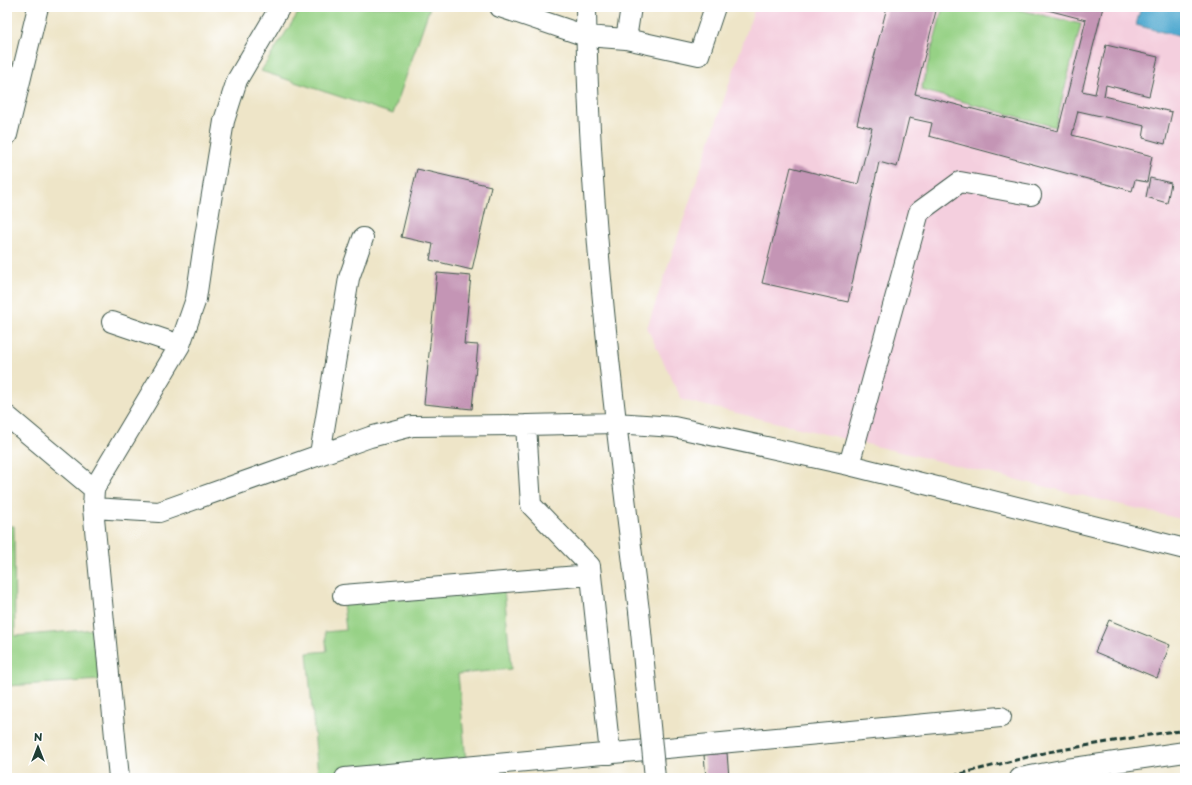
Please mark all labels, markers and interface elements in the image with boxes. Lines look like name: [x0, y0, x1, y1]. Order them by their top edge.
north arrow: [18, 727, 58, 767]
text: N: [34, 728, 43, 745]

